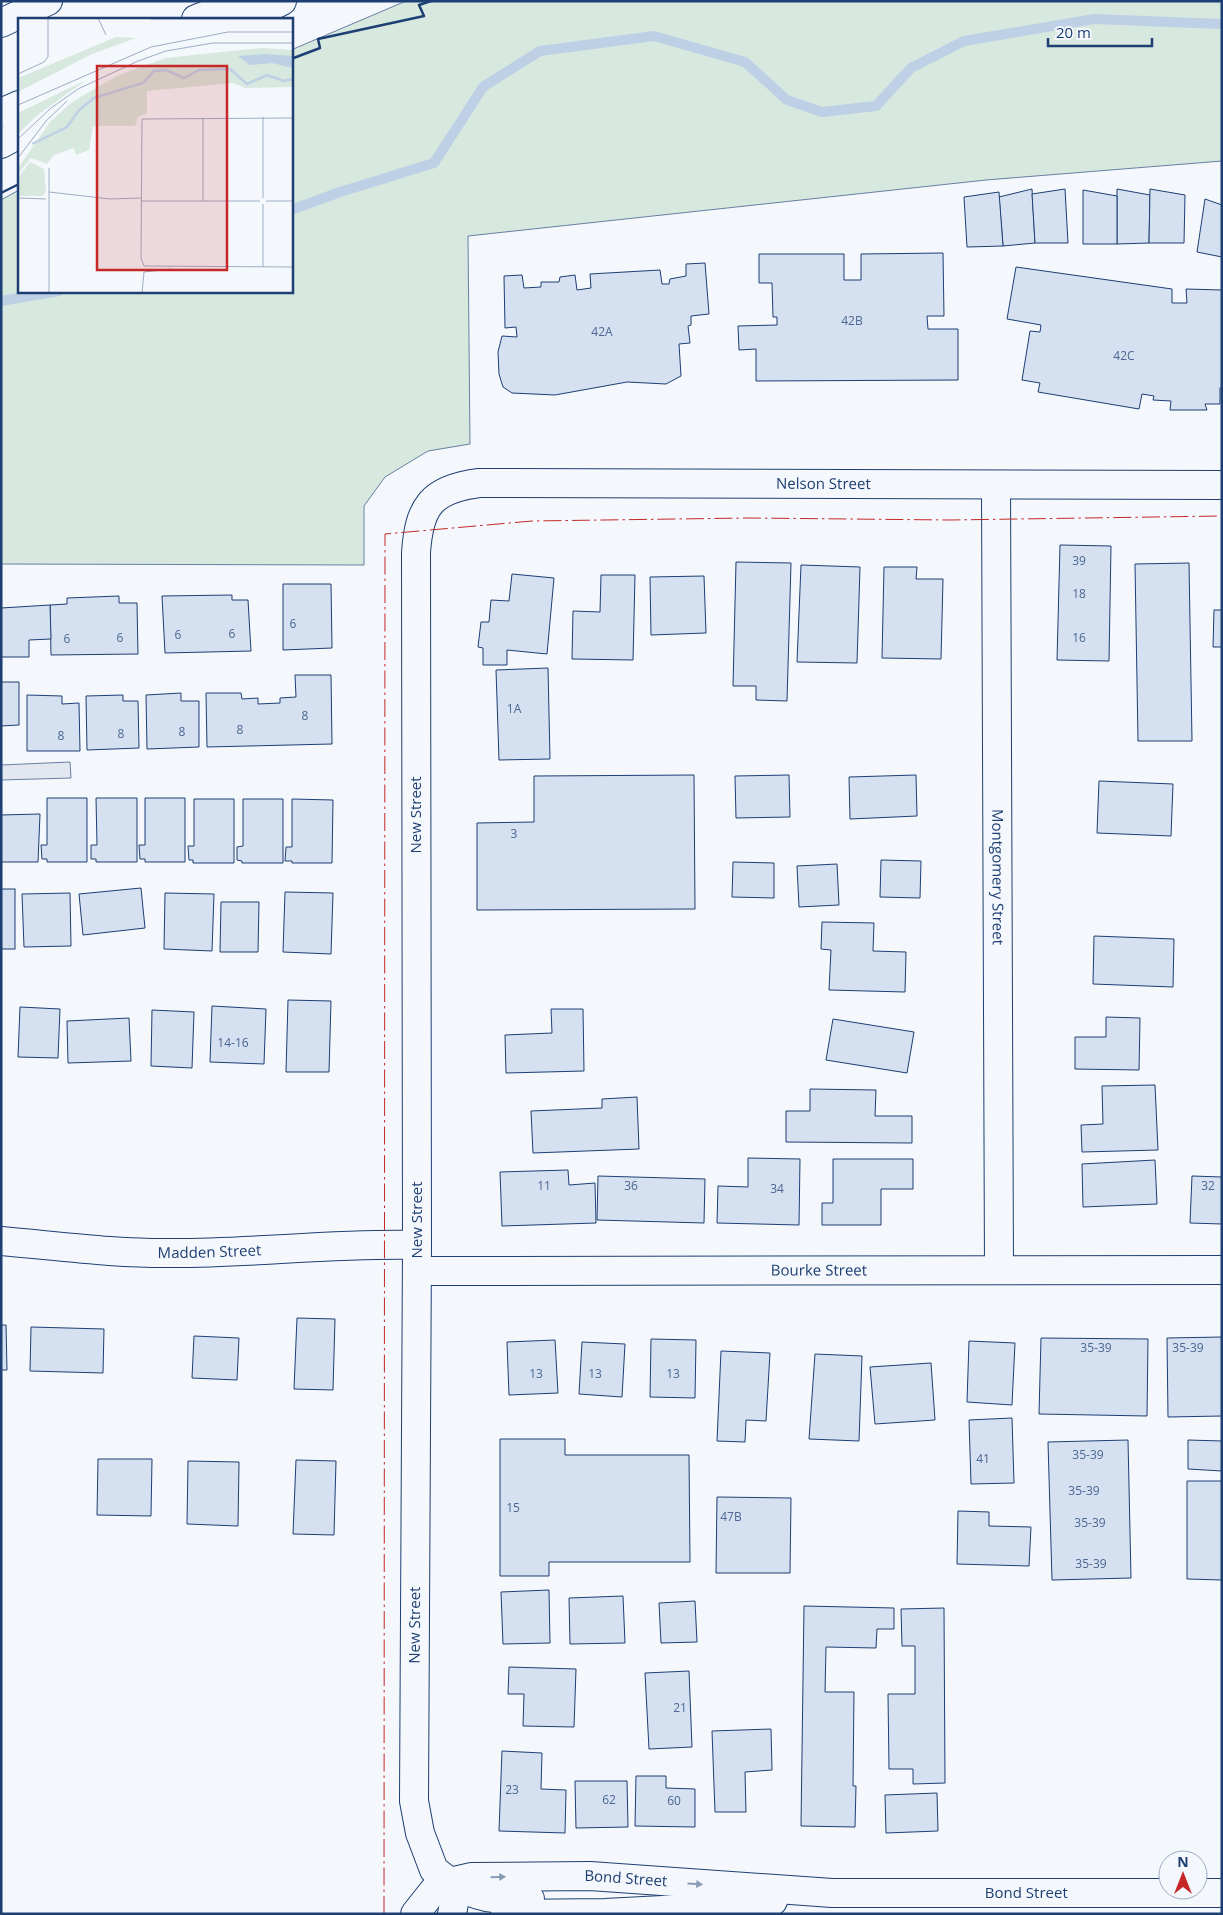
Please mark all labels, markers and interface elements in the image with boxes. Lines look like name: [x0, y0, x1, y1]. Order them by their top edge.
scale bar: [1048, 15, 1152, 47]
inset map: [18, 18, 292, 292]
text: 20 m: [1056, 22, 1091, 42]
house number: 42B: [841, 312, 863, 329]
house number: 42A: [591, 323, 613, 340]
house number: 42C: [1113, 347, 1135, 364]
street label: Nelson Street: [776, 473, 871, 493]
house number: 39: [1072, 552, 1086, 569]
house number: 18: [1072, 585, 1086, 602]
house number: 6: [290, 615, 297, 632]
house number: 6: [229, 625, 236, 642]
house number: 6: [175, 626, 182, 643]
house number: 6: [117, 629, 124, 646]
house number: 16: [1072, 629, 1086, 646]
house number: 6: [64, 630, 71, 647]
house number: 1A: [507, 700, 522, 717]
house number: 8: [302, 707, 309, 724]
house number: 8: [237, 721, 244, 738]
house number: 8: [179, 723, 186, 740]
house number: 8: [118, 725, 125, 742]
house number: 8: [58, 727, 65, 744]
street label: New Street: [405, 776, 425, 854]
street label: Montgomery Street: [988, 809, 1009, 945]
house number: 3: [511, 825, 518, 842]
house number: 14-16: [217, 1034, 249, 1051]
house number: 11: [537, 1177, 551, 1194]
house number: 36: [624, 1177, 638, 1194]
house number: 32: [1201, 1177, 1215, 1194]
house number: 34: [770, 1180, 784, 1197]
street label: New Street: [406, 1181, 426, 1259]
street label: Madden Street: [158, 1239, 262, 1262]
street label: Bourke Street: [771, 1259, 867, 1280]
house number: 35-39: [1080, 1339, 1112, 1356]
house number: 35-39: [1172, 1339, 1204, 1356]
house number: 13: [529, 1365, 543, 1382]
house number: 13: [588, 1365, 602, 1382]
house number: 13: [666, 1365, 680, 1382]
house number: 35-39: [1072, 1446, 1104, 1463]
house number: 41: [976, 1450, 990, 1467]
house number: 35-39: [1068, 1482, 1100, 1499]
house number: 15: [506, 1499, 520, 1516]
house number: 47B: [720, 1508, 742, 1525]
house number: 35-39: [1074, 1514, 1106, 1531]
house number: 35-39: [1075, 1555, 1107, 1572]
street label: New Street: [404, 1586, 424, 1664]
house number: 21: [673, 1699, 687, 1716]
house number: 23: [505, 1781, 519, 1798]
house number: 62: [602, 1791, 616, 1808]
house number: 60: [667, 1792, 681, 1809]
north arrow: [1158, 1850, 1208, 1900]
text: N: [1177, 1852, 1189, 1871]
street label: Bond Street: [584, 1865, 668, 1890]
one-way arrow: [490, 1872, 506, 1880]
one-way arrow: [688, 1880, 704, 1888]
street label: Bond Street: [985, 1882, 1068, 1902]

